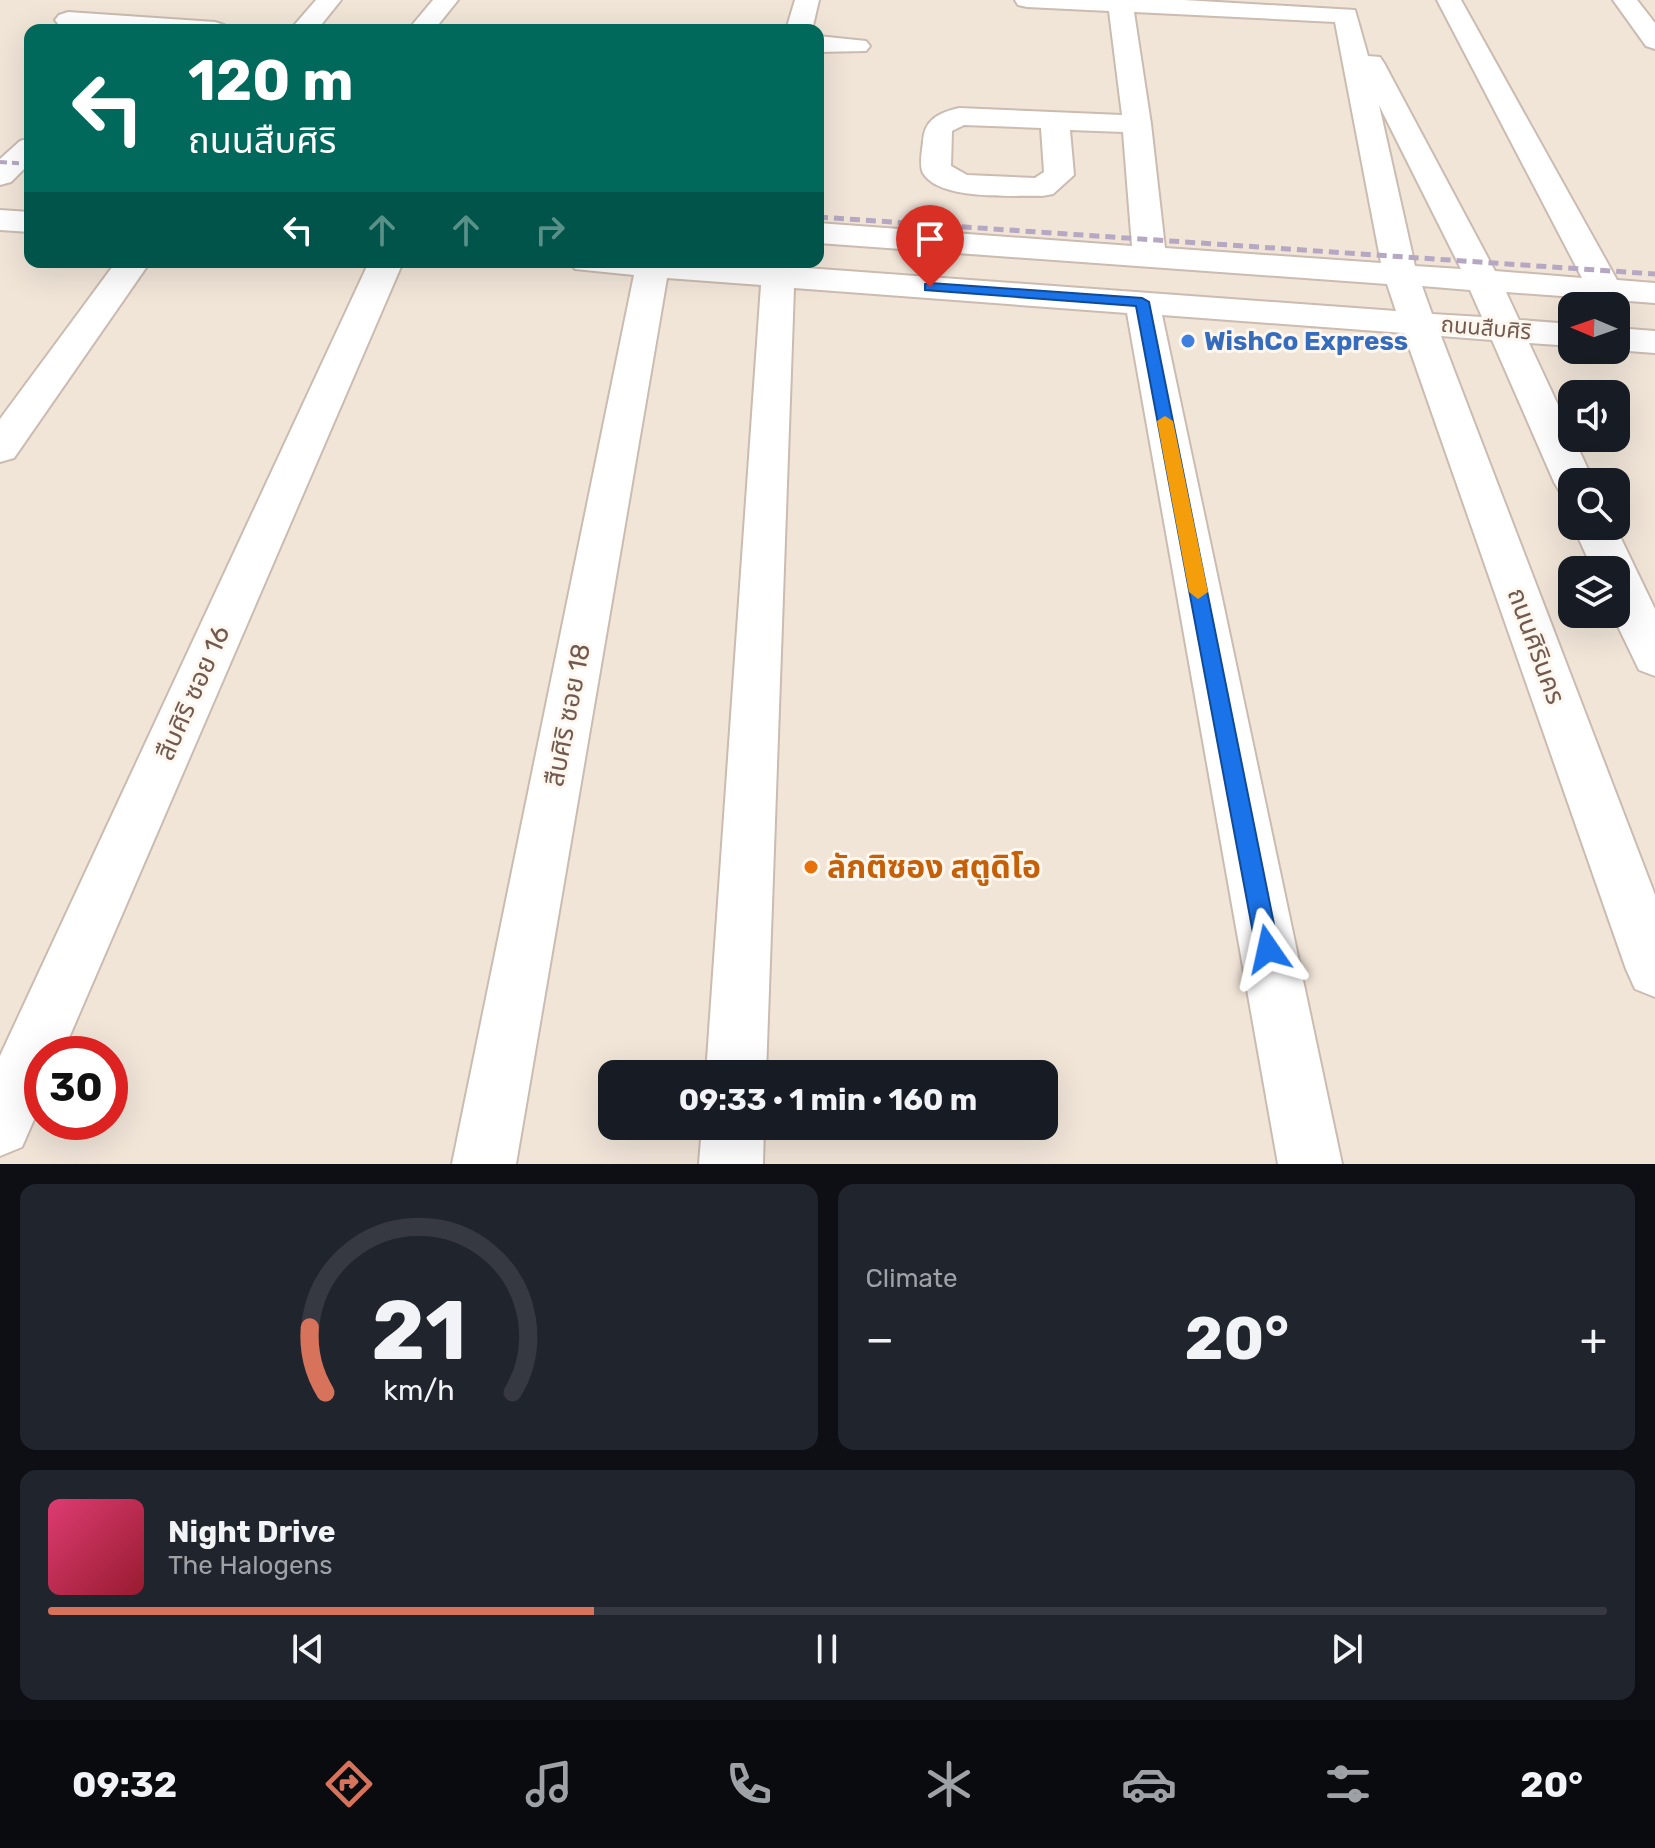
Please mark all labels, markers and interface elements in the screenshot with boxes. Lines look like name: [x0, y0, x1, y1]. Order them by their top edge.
text: 120 m: [188, 48, 354, 114]
icon: left: [56, 56, 160, 160]
text: ถนนสืบศิริ: [188, 119, 336, 162]
pin: [896, 205, 964, 287]
icon: left: [276, 208, 320, 252]
icon: ahead: [360, 208, 404, 252]
icon: ahead: [444, 208, 488, 252]
icon: right: [528, 208, 572, 252]
icon: arrive: [908, 217, 952, 261]
north arrow: [1558, 292, 1630, 364]
map controls: [1558, 292, 1630, 628]
street label: ถนนสืบศิริ: [1440, 311, 1532, 345]
place label: WishCo Express: [1204, 326, 1408, 357]
marker: WishCo Express: [1179, 332, 1197, 350]
button: sound: [1558, 380, 1630, 452]
button: search: [1558, 468, 1630, 540]
button: layers: [1558, 556, 1630, 628]
street label: ถนนศิรินคร: [1501, 584, 1571, 708]
street label: สืบศิริ ซอย 16: [150, 621, 236, 765]
street label: สืบศิริ ซอย 18: [539, 641, 597, 789]
place label: ลักติซอง สตูดิโอ: [827, 848, 1041, 886]
marker: ลักติซอง สตูดิโอ: [802, 858, 820, 876]
position arrow: [1226, 907, 1310, 991]
speed limit sign: 30: [24, 1036, 128, 1140]
text: 09:33 · 1 min · 160 m: [679, 1082, 977, 1118]
text: Climate: [866, 1263, 958, 1294]
text: 21: [371, 1281, 466, 1380]
text: 20°: [1185, 1303, 1289, 1374]
text: −: [866, 1313, 894, 1365]
text: +: [1580, 1313, 1607, 1365]
text: km/h: [383, 1373, 454, 1407]
text: Night Drive: [168, 1514, 336, 1550]
text: The Halogens: [168, 1550, 333, 1581]
icon: previous: [286, 1627, 330, 1671]
icon: pause: [805, 1627, 849, 1671]
icon: next: [1325, 1627, 1369, 1671]
icon: directions: [321, 1756, 377, 1812]
icon: music: [521, 1756, 577, 1812]
icon: phone: [721, 1756, 777, 1812]
icon: climate: [921, 1756, 977, 1812]
icon: car: [1121, 1756, 1177, 1812]
icon: filters: [1320, 1756, 1376, 1812]
text: 09:32: [72, 1763, 177, 1806]
text: 20°: [1520, 1763, 1583, 1806]

